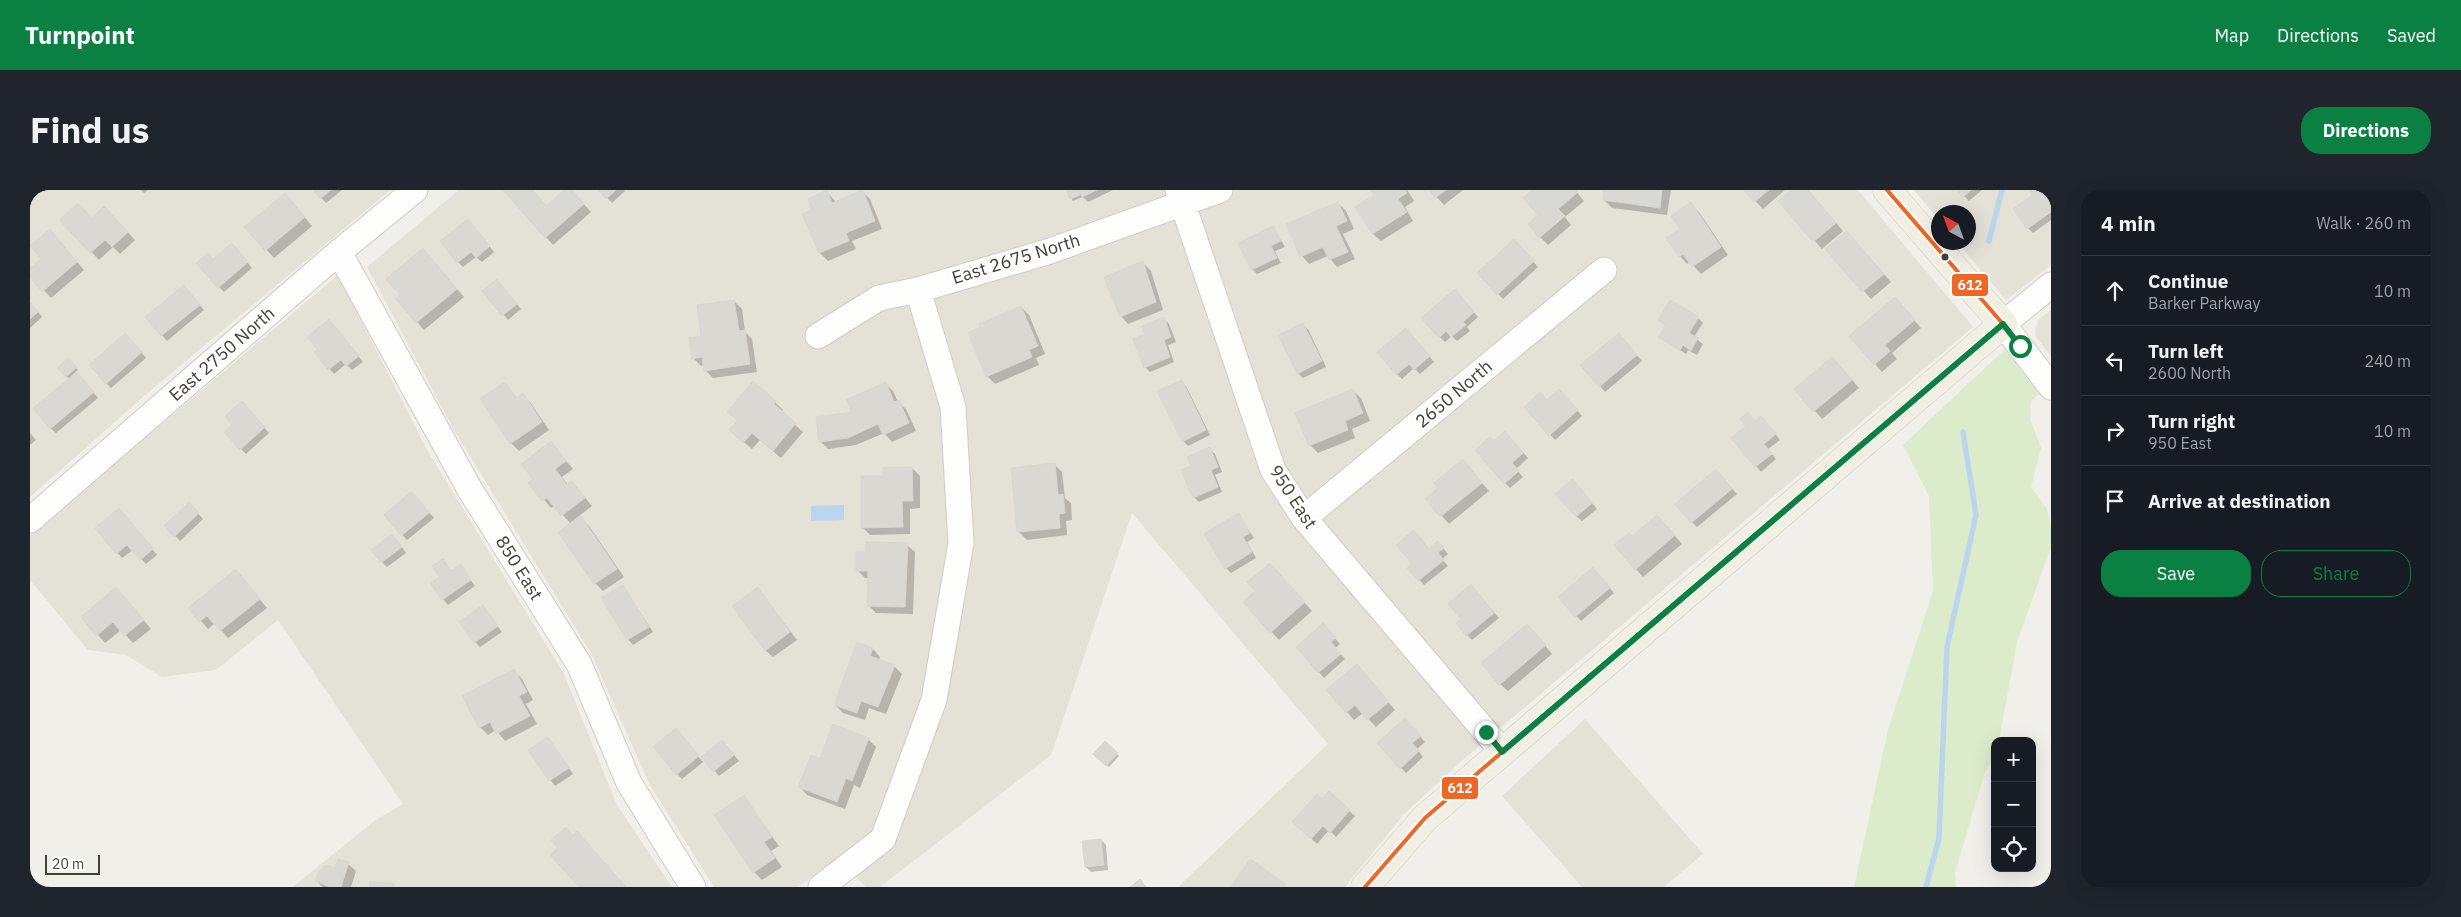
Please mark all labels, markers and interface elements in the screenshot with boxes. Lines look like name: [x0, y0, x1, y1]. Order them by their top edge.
text: Turnpoint: [25, 19, 135, 51]
text: Map: [2214, 24, 2249, 47]
text: Directions: [2277, 24, 2359, 47]
text: Saved: [2387, 24, 2436, 47]
text: Find us: [30, 107, 149, 153]
button: Directions: [2301, 107, 2431, 154]
north arrow: [1931, 205, 1976, 250]
text: 4 min: [2101, 209, 2156, 237]
text: Walk · 260 m: [2316, 213, 2411, 233]
street label: East 2675 North: [949, 228, 1083, 289]
unlabelled marker: [1940, 252, 1950, 262]
text: Continue: [2148, 269, 2228, 293]
line badge: 612: [1951, 273, 1989, 297]
text: 612: [1957, 276, 1983, 294]
icon: ahead: [2101, 277, 2129, 305]
text: 10 m: [2374, 281, 2411, 301]
text: Barker Parkway: [2148, 293, 2260, 313]
street label: East 2750 North: [164, 301, 279, 406]
route start: [2009, 335, 2032, 358]
text: Turn left: [2148, 339, 2224, 363]
icon: left: [2101, 347, 2129, 375]
text: 240 m: [2364, 351, 2411, 371]
street label: 2650 North: [1410, 355, 1497, 432]
text: 2600 North: [2148, 363, 2231, 383]
text: Turn right: [2148, 409, 2235, 433]
icon: right: [2101, 417, 2129, 445]
text: 10 m: [2374, 421, 2411, 441]
text: 950 East: [2148, 433, 2212, 453]
street label: 950 East: [1264, 460, 1323, 533]
icon: arrive: [2101, 487, 2129, 515]
text: Arrive at destination: [2148, 489, 2331, 513]
street label: 850 East: [491, 531, 548, 604]
button: Save: [2101, 550, 2251, 597]
button: Share: [2261, 550, 2411, 597]
route end: [1475, 721, 1498, 744]
map controls: [1991, 737, 2036, 872]
button: +: [1991, 737, 2036, 782]
line badge: 612: [1441, 776, 1479, 800]
text: 612: [1447, 779, 1473, 797]
button: −: [1991, 782, 2036, 827]
button: locate: [1991, 827, 2036, 872]
scale bar: [45, 852, 100, 875]
text: 20 m: [52, 855, 84, 873]

